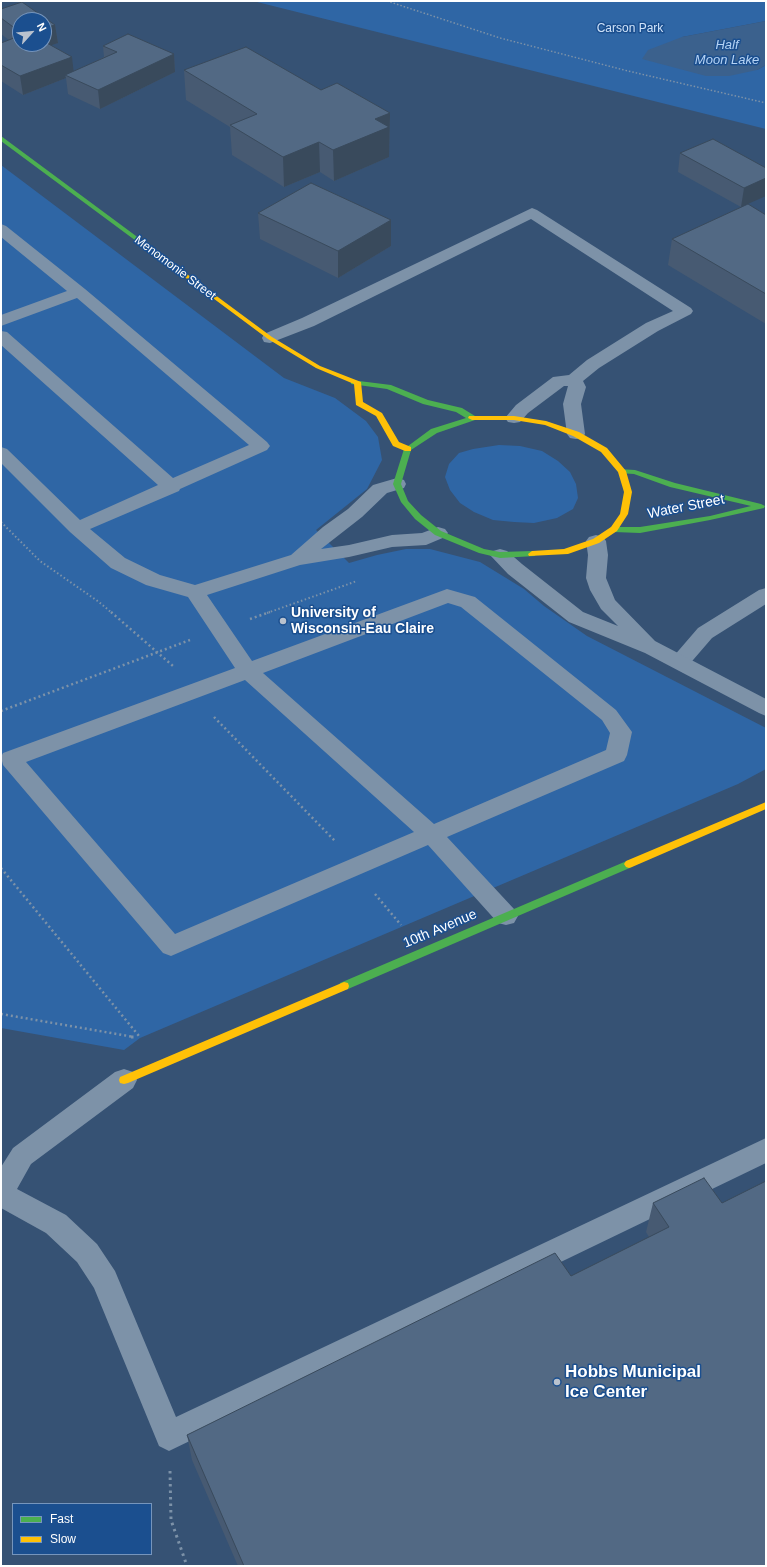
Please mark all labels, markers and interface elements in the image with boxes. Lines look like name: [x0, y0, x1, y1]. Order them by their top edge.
north arrow: [12, 12, 52, 52]
text: N: [35, 21, 49, 33]
park label: Carson Park: [597, 22, 663, 36]
water label: Half Moon Lake: [695, 37, 759, 68]
street label: Menomonie Street: [132, 233, 218, 303]
street label: Water Street: [646, 491, 726, 523]
place label: University of Wisconsin-Eau Claire: [291, 605, 434, 638]
marker: University of Wisconsin-Eau Claire: [278, 616, 288, 626]
street label: 10th Avenue: [401, 906, 479, 952]
place label: Hobbs Municipal Ice Center: [565, 1362, 701, 1402]
marker: Hobbs Municipal Ice Center: [552, 1377, 562, 1387]
legend: [12, 1503, 152, 1555]
text: Fast: [50, 1512, 73, 1526]
text: Slow: [50, 1532, 76, 1546]

